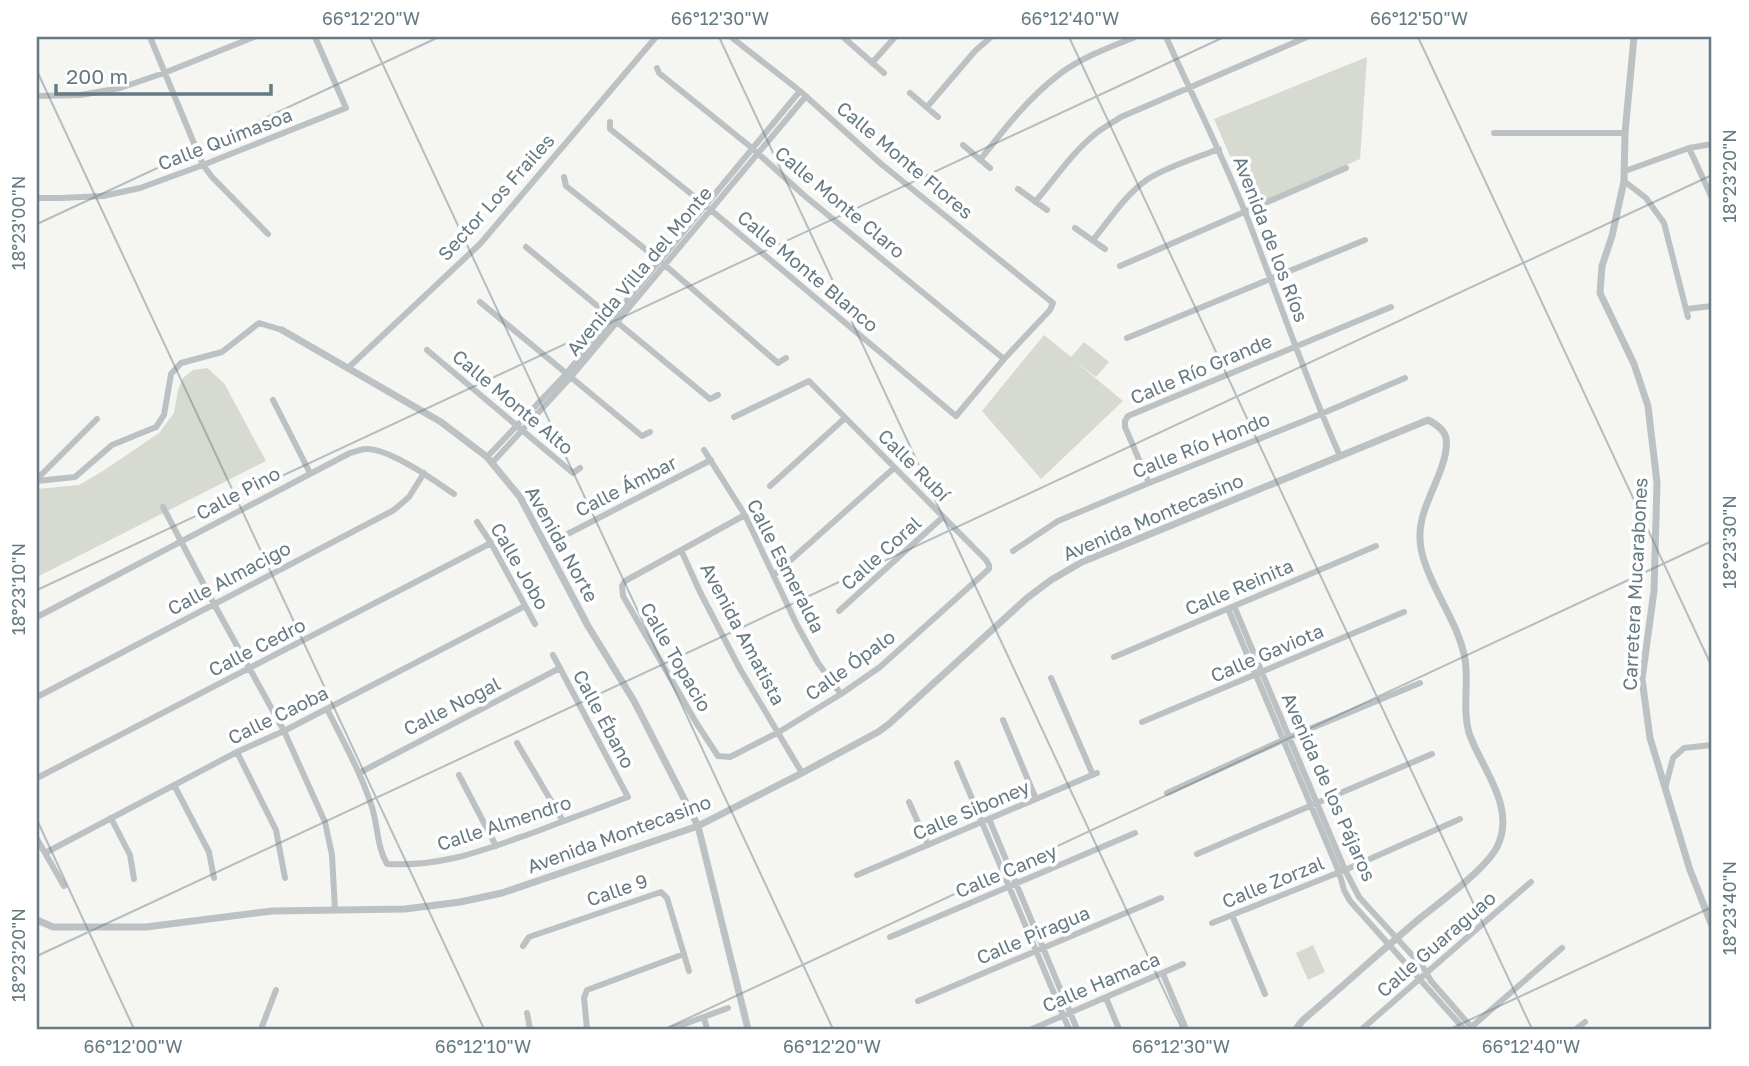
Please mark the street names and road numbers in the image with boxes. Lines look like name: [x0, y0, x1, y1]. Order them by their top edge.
street label: Calle Monte Flores: [832, 96, 978, 223]
street label: Calle Quimasoa: [155, 102, 295, 175]
street label: Sector Los Frailes: [433, 128, 559, 265]
street label: Calle Monte Claro: [771, 141, 910, 263]
street label: Avenida de los Ríos: [1229, 153, 1314, 325]
street label: Avenida Villa del Monte: [561, 181, 716, 360]
street label: Calle Monte Blanco: [733, 205, 884, 336]
street label: Calle Río Grande: [1127, 328, 1275, 409]
street label: Calle Monte Alto: [448, 344, 579, 459]
street label: Calle Río Hondo: [1129, 406, 1273, 483]
street label: Calle Rubí: [874, 424, 956, 507]
street label: Calle Ámbar: [571, 450, 681, 521]
street label: Calle Pino: [192, 461, 284, 524]
street label: Avenida Montecasino: [1059, 468, 1247, 565]
street label: Carretera Mucarabones: [1617, 477, 1652, 691]
street label: Avenida Norte: [521, 482, 604, 606]
street label: Calle Esmeralda: [743, 495, 830, 637]
street label: Calle Coral: [836, 511, 925, 595]
street label: Calle Jobo: [486, 518, 555, 613]
street label: Calle Almacigo: [163, 535, 294, 620]
street label: Calle Reinita: [1181, 553, 1296, 620]
street label: Avenida Amatista: [696, 559, 791, 709]
street label: Calle Topacio: [636, 598, 717, 715]
street label: Calle Cedro: [204, 612, 309, 681]
street label: Calle Gaviota: [1207, 618, 1327, 687]
street label: Calle Ópalo: [800, 624, 899, 705]
street label: Calle Ébano: [569, 665, 640, 772]
street label: Calle Nogal: [399, 671, 504, 740]
street label: Calle Caoba: [224, 680, 332, 749]
street label: Avenida de los Pájaros: [1277, 689, 1381, 885]
street label: Calle Siboney: [909, 774, 1033, 844]
street label: Calle Almendro: [434, 790, 574, 855]
street label: Avenida Montecasino: [524, 790, 714, 878]
street label: Calle Caney: [952, 839, 1060, 902]
street label: Calle Zorzal: [1218, 851, 1327, 912]
street label: Calle 9: [583, 868, 650, 911]
street label: Calle Guaraguao: [1371, 886, 1500, 1002]
street label: Calle Piragua: [973, 900, 1093, 969]
street label: Calle Hamaca: [1039, 946, 1163, 1017]

